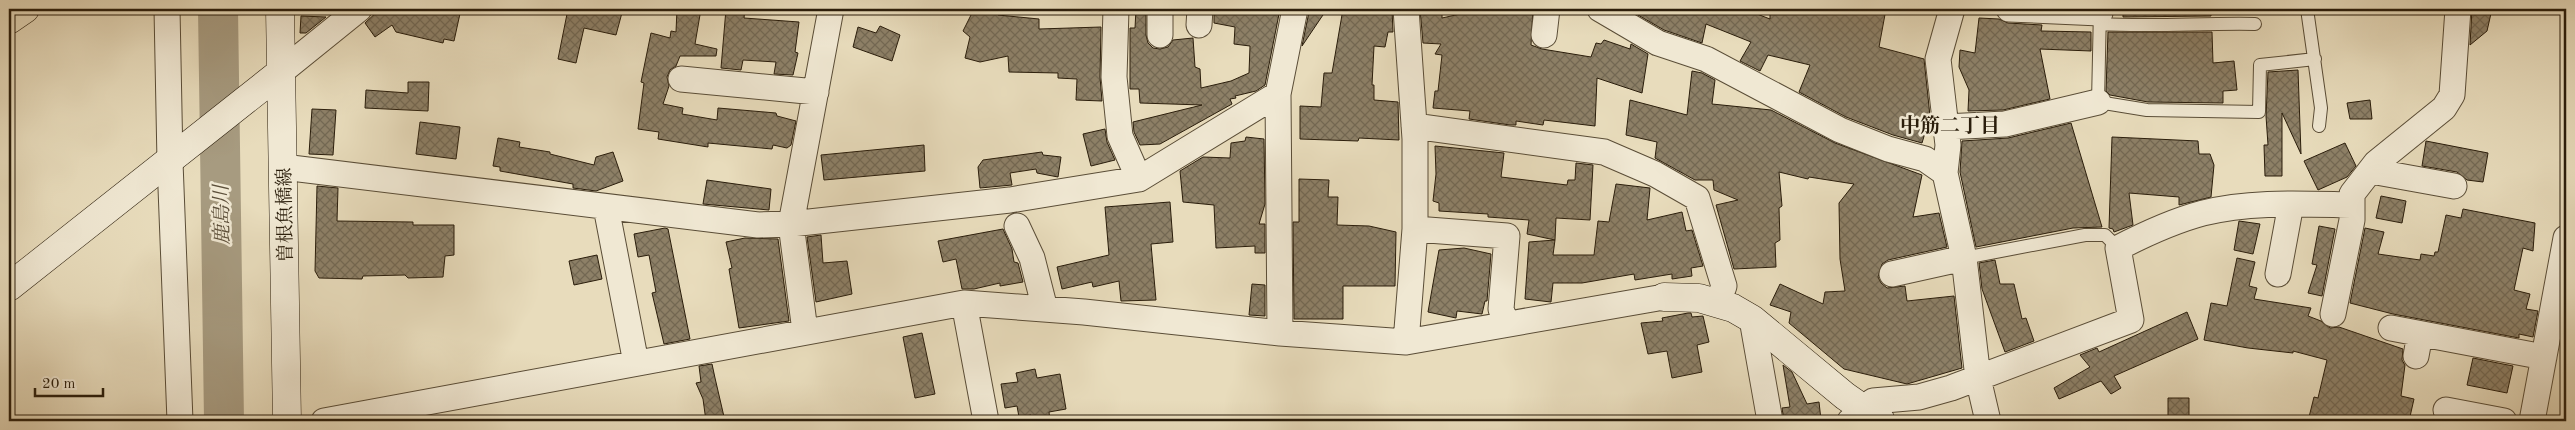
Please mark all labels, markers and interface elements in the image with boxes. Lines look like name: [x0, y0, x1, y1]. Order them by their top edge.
district label: 中筋二丁目: [1900, 114, 2000, 137]
street label: 曽根魚橋線: [273, 167, 297, 263]
water label: 鹿島川: [210, 183, 234, 245]
scale bar: [35, 365, 102, 397]
text: 20 m: [42, 377, 76, 392]

